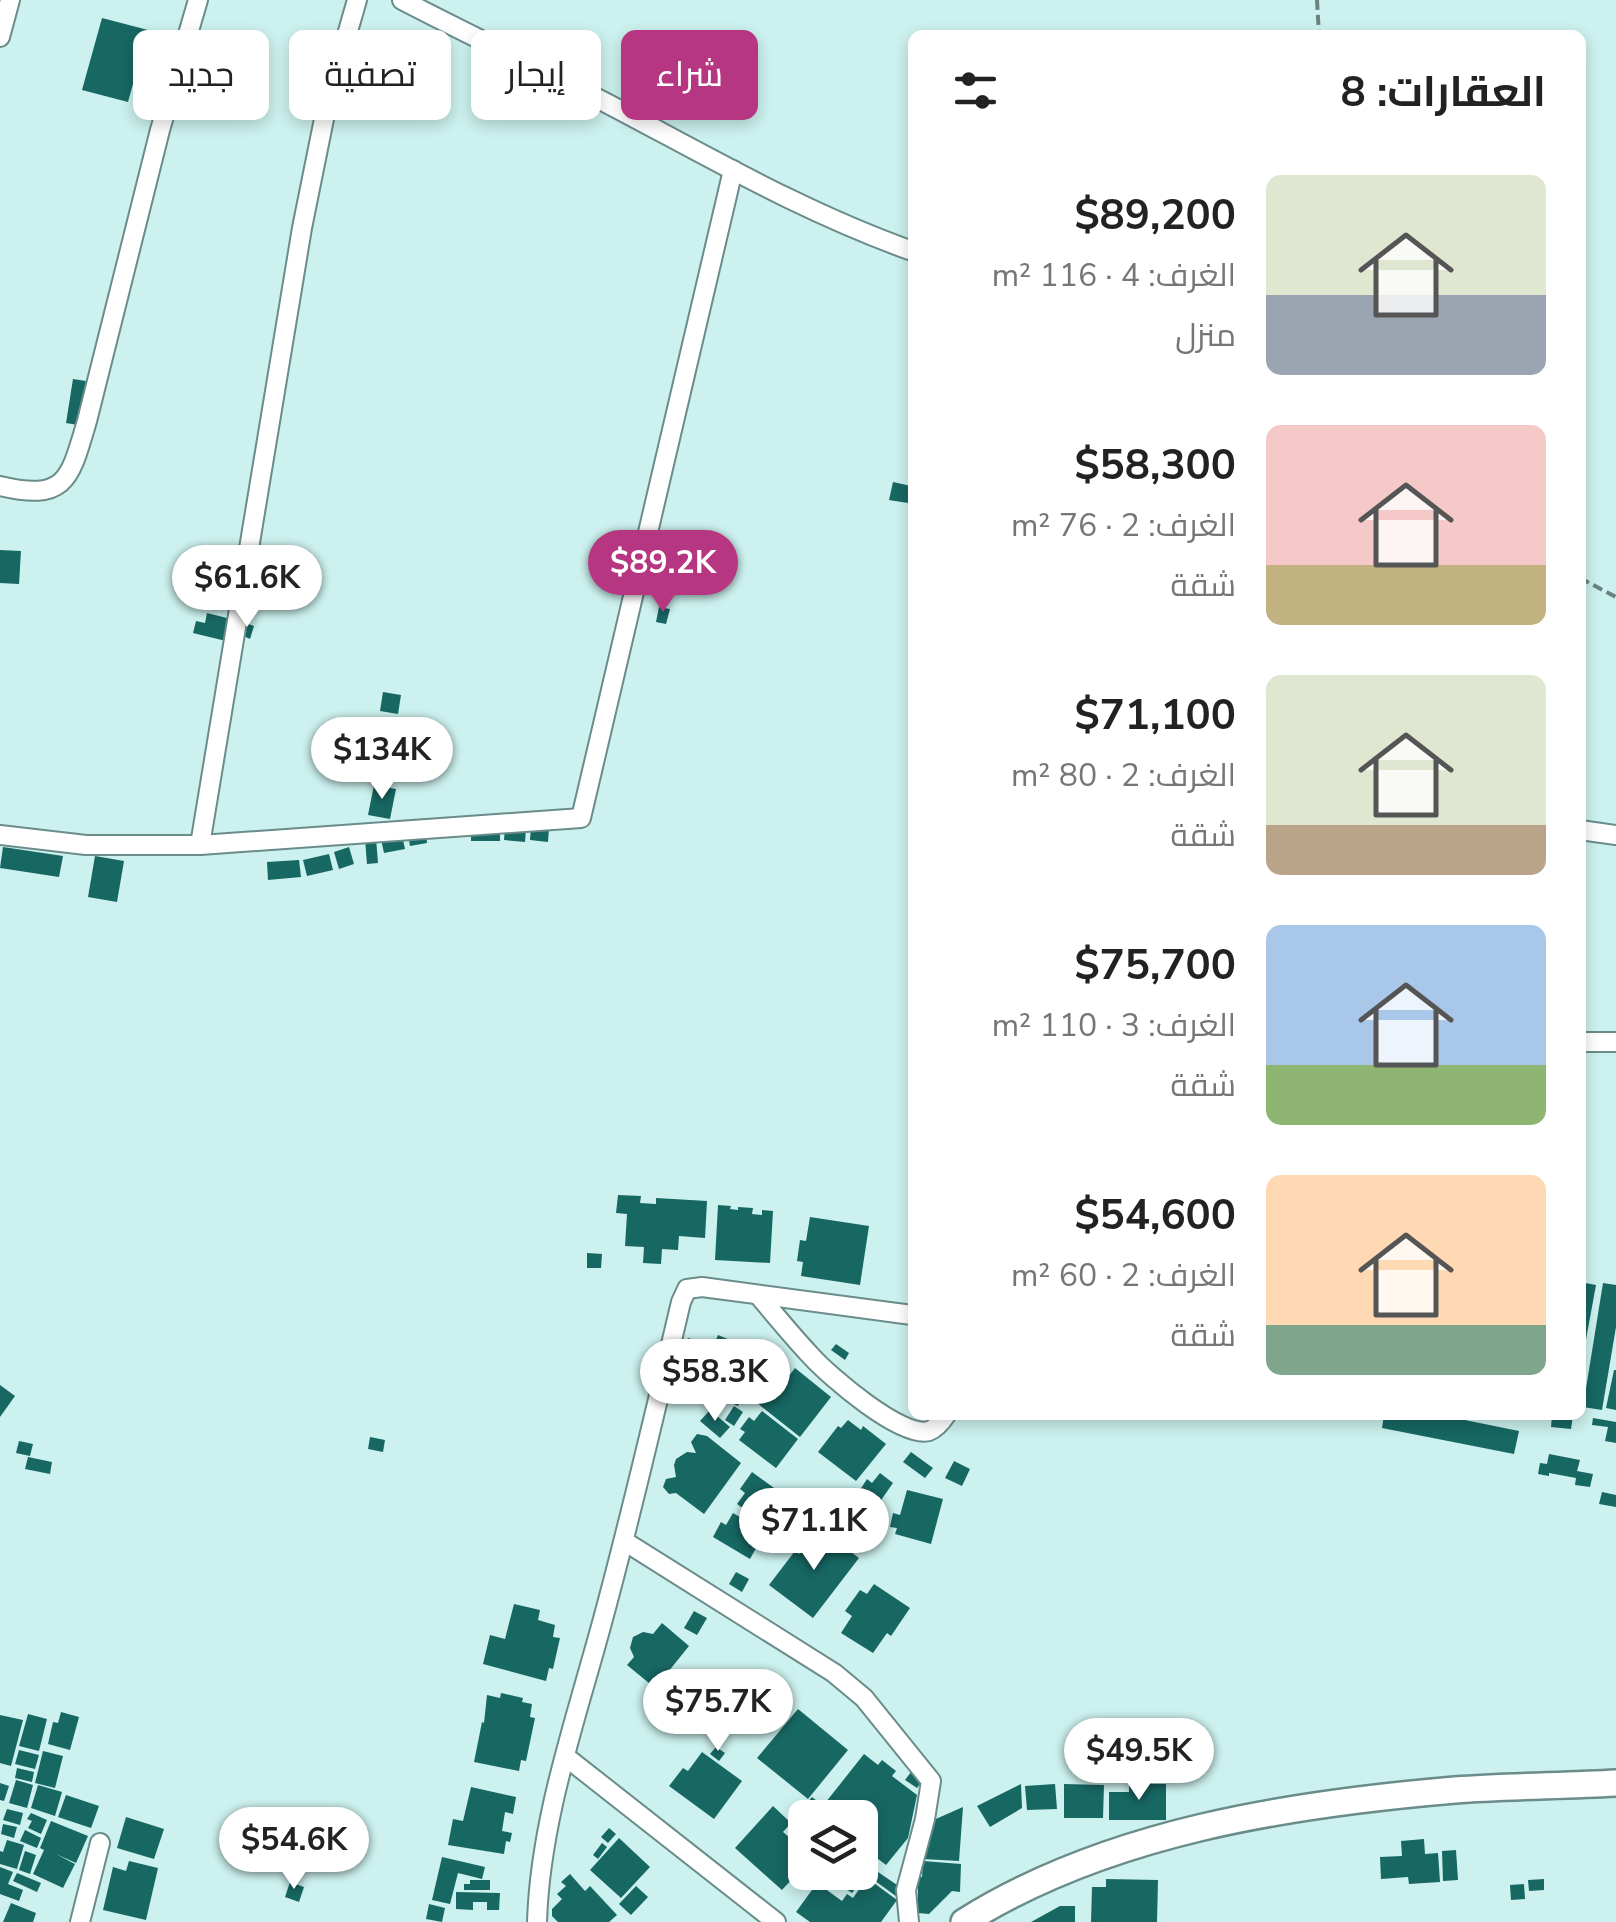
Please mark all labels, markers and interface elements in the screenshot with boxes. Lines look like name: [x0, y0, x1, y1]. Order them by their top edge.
chip: جديد: [133, 30, 269, 120]
chip: تصفية: [289, 30, 451, 120]
chip: إيجار: [471, 30, 601, 120]
chip: شراء: [621, 30, 758, 120]
icon: filters: [948, 63, 1003, 118]
text: العقارات: 8: [1341, 64, 1546, 121]
text: $89,200: [1074, 187, 1236, 244]
icon: home: [1346, 215, 1466, 335]
text: الغرف: 4 · 116 m²: [992, 254, 1236, 297]
text: منزل: [1175, 314, 1236, 357]
text: $58,300: [1074, 437, 1236, 494]
icon: home: [1346, 465, 1466, 585]
text: الغرف: 2 · 76 m²: [1011, 504, 1236, 547]
pin: $89.2K: [582, 530, 744, 615]
text: $89.2K: [610, 541, 716, 584]
pin: $61.6K: [166, 545, 328, 630]
text: $61.6K: [194, 556, 300, 599]
text: شقة: [1171, 564, 1236, 607]
text: $71,100: [1074, 687, 1236, 744]
icon: home: [1346, 715, 1466, 835]
pin: $134K: [312, 717, 452, 802]
text: $134K: [333, 728, 431, 771]
text: الغرف: 2 · 80 m²: [1011, 754, 1236, 797]
text: شقة: [1171, 814, 1236, 857]
text: $75,700: [1074, 937, 1236, 994]
icon: home: [1346, 965, 1466, 1085]
text: الغرف: 3 · 110 m²: [992, 1004, 1236, 1047]
text: شقة: [1171, 1064, 1236, 1107]
text: $54,600: [1074, 1187, 1236, 1244]
icon: home: [1346, 1215, 1466, 1335]
text: الغرف: 2 · 60 m²: [1011, 1254, 1236, 1297]
text: شقة: [1171, 1314, 1236, 1357]
pin: $58.3K: [634, 1339, 796, 1424]
text: $58.3K: [662, 1350, 768, 1393]
pin: $71.1K: [733, 1488, 895, 1573]
text: $71.1K: [761, 1499, 867, 1542]
pin: $75.7K: [637, 1669, 799, 1754]
text: $75.7K: [665, 1680, 771, 1723]
pin: $49.5K: [1058, 1718, 1220, 1803]
text: $49.5K: [1086, 1729, 1192, 1772]
map controls: [788, 1800, 878, 1890]
button: layers: [788, 1800, 878, 1890]
pin: $54.6K: [213, 1807, 375, 1892]
text: $54.6K: [241, 1818, 347, 1861]

